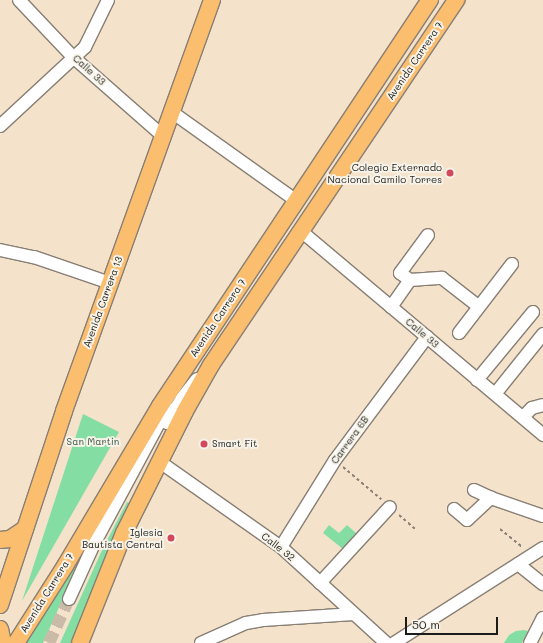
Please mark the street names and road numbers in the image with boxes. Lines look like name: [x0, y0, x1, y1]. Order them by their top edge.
street label: Avenida Carrera 7: [384, 20, 446, 102]
street label: Calle 33: [70, 52, 108, 88]
street label: Avenida Carrera 13: [81, 255, 125, 349]
street label: Avenida Carrera 7: [187, 277, 249, 359]
street label: Calle 33: [403, 316, 441, 350]
street label: Carrera 6B: [329, 414, 371, 466]
street label: Calle 32: [259, 530, 297, 564]
street label: Avenida Carrera 7: [18, 551, 76, 635]

